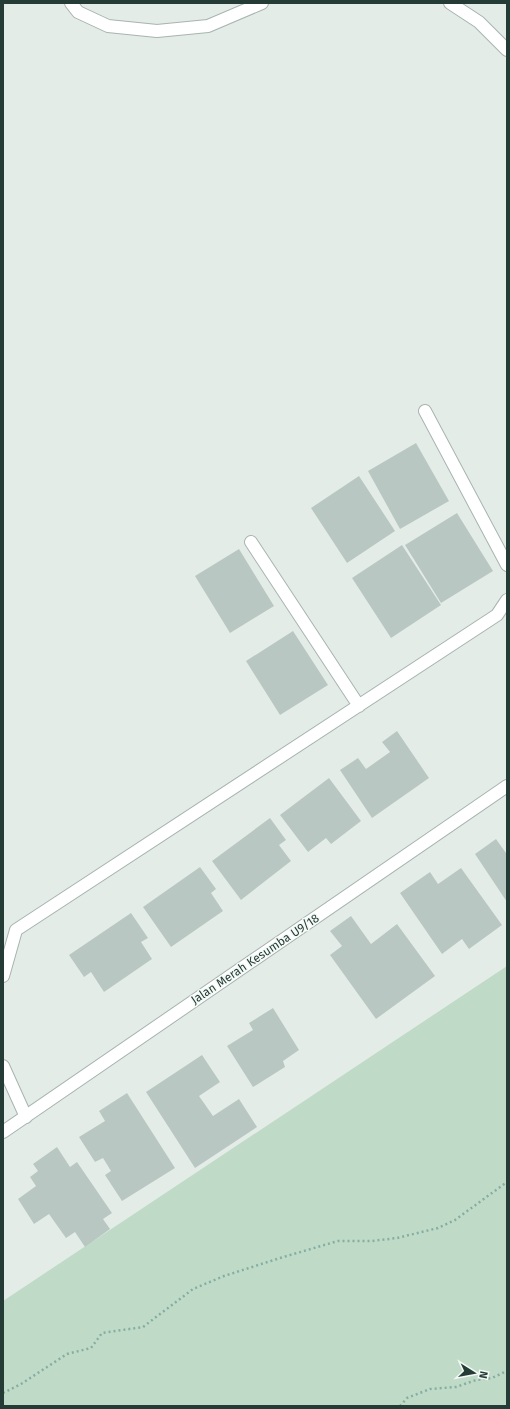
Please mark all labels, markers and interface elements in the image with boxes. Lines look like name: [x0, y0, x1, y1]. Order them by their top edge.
street label: Jalan Merah Kesumba U9/18: [188, 911, 322, 1007]
north arrow: [454, 1353, 494, 1393]
text: N: [476, 1370, 490, 1380]

